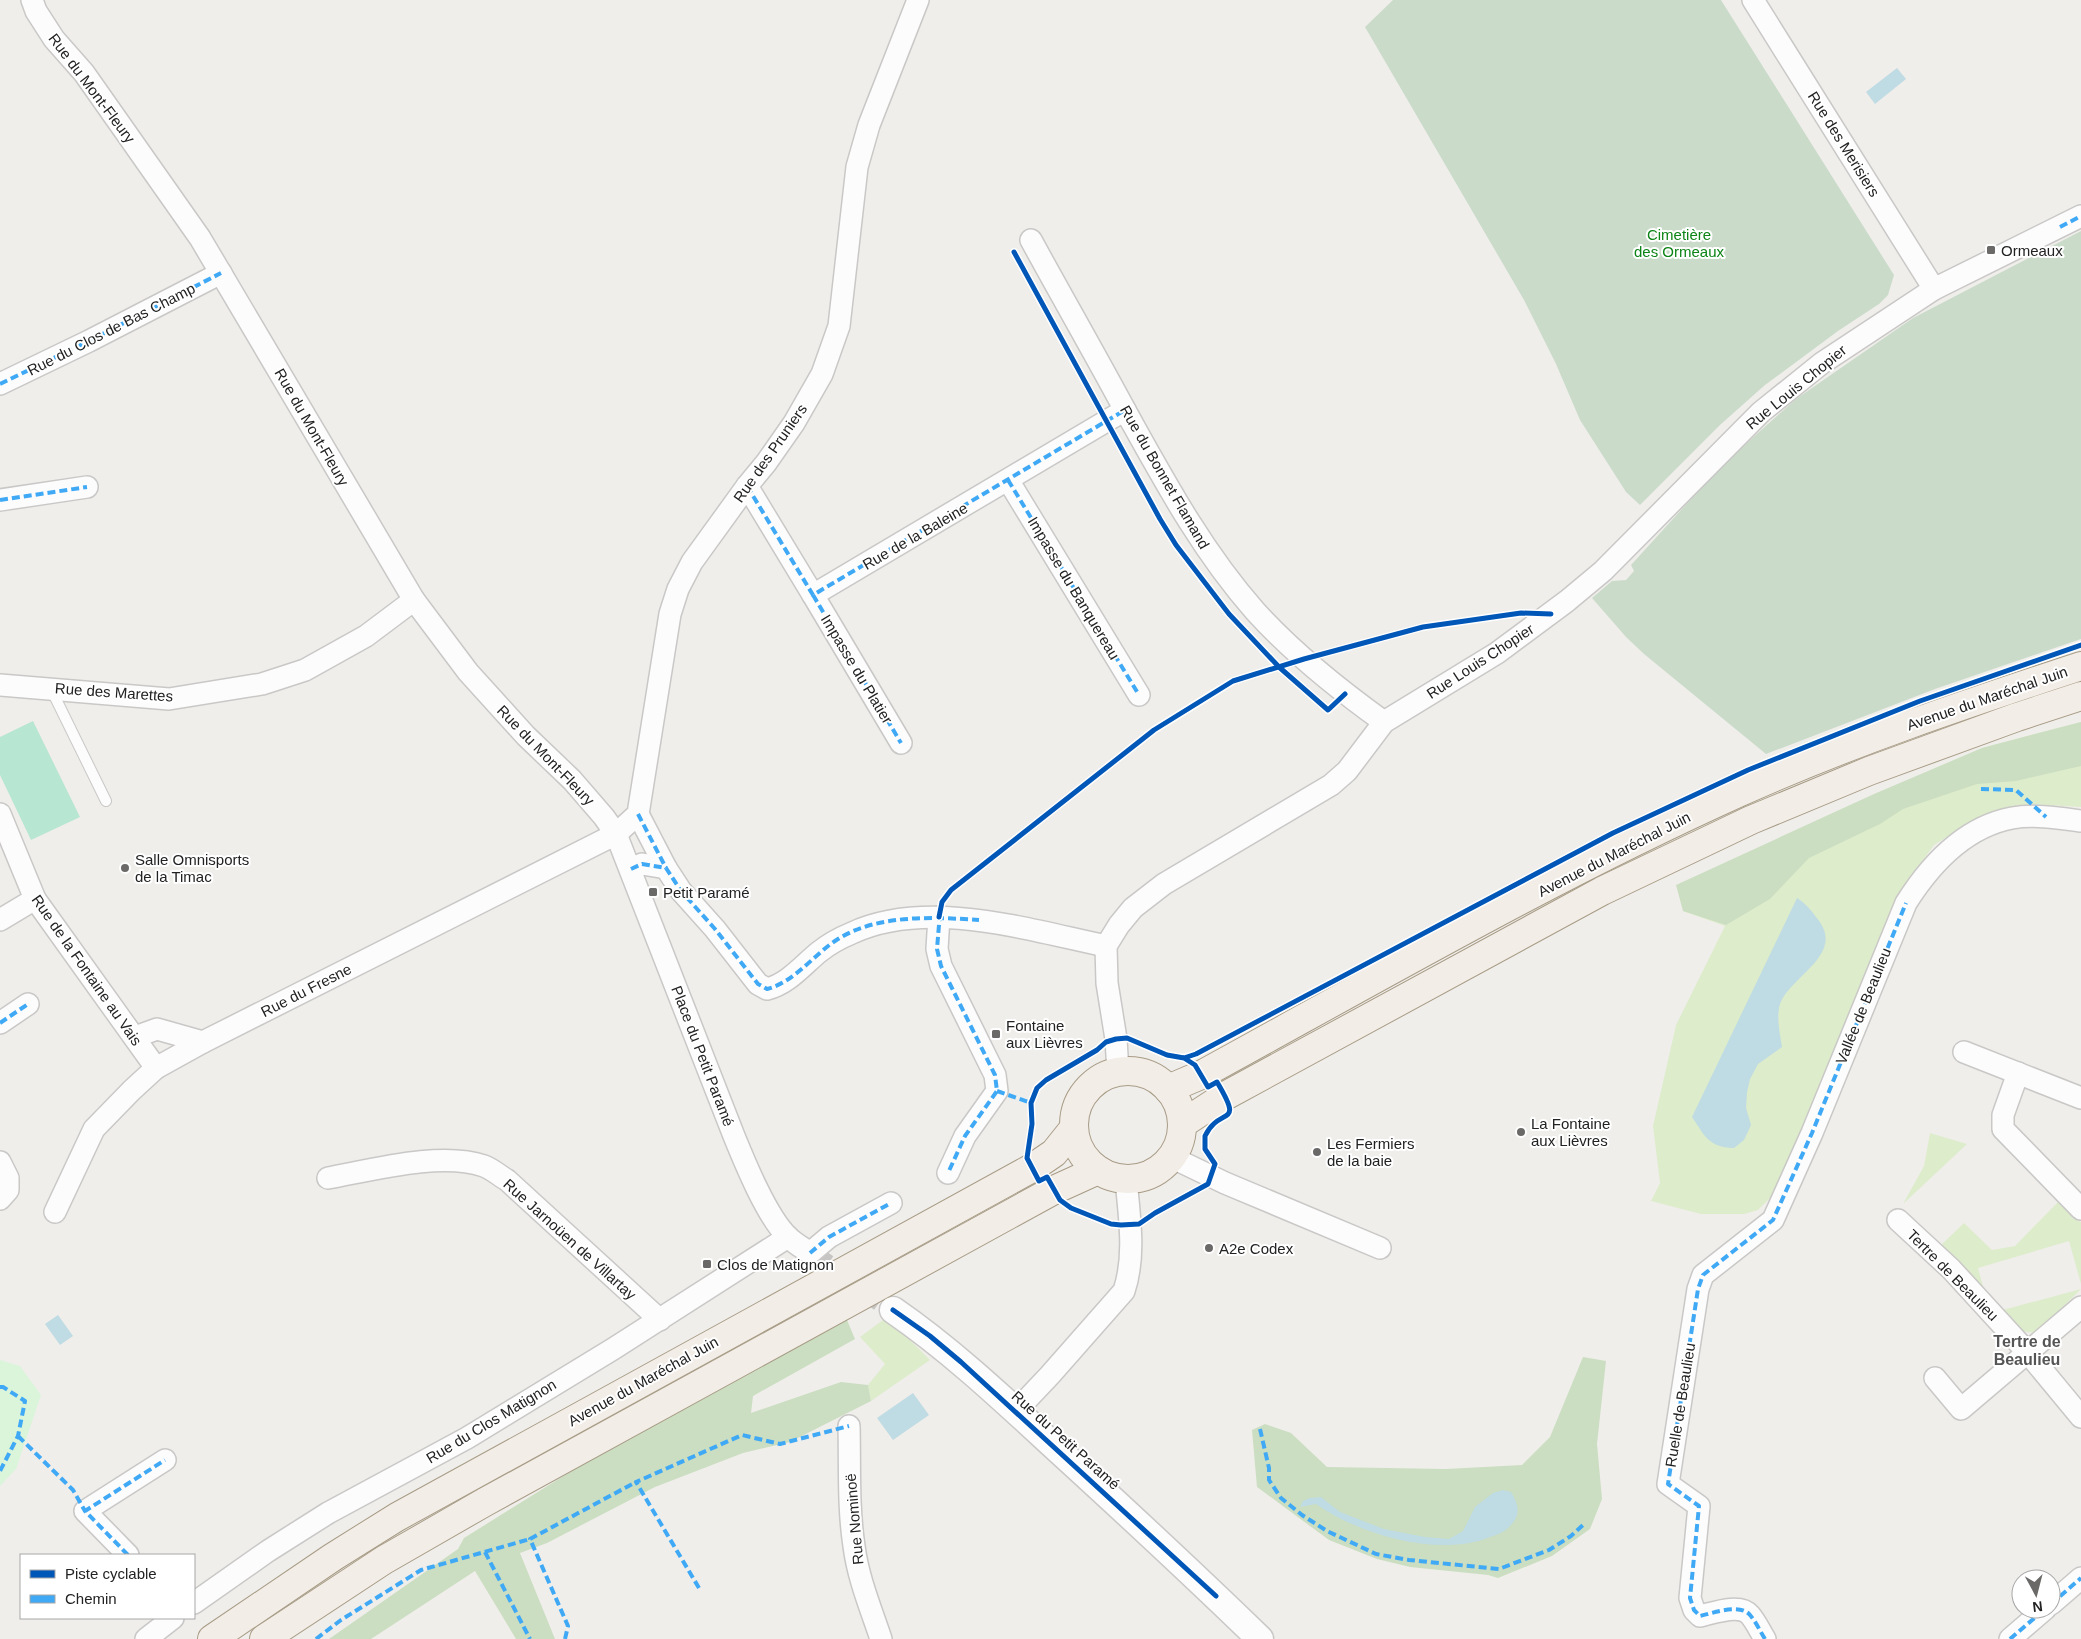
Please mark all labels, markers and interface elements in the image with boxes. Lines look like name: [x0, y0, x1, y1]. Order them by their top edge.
street label: Rue du Mont-Fleury: [45, 30, 139, 146]
street label: Rue des Merisiers: [1805, 88, 1883, 200]
park label: Cimetière des Ormeaux: [1634, 226, 1725, 260]
place label: Ormeaux: [2001, 242, 2063, 259]
marker: Ormeaux: [1985, 244, 1997, 256]
street label: Rue du Clos de Bas Champ: [24, 279, 198, 379]
street label: Rue Louis Chopier: [1742, 341, 1850, 433]
street label: Rue du Mont-Fleury: [271, 365, 353, 489]
street label: Rue des Pruniers: [730, 401, 810, 505]
street label: Rue du Bonnet Flamand: [1117, 402, 1213, 552]
street label: Rue de la Baleine: [859, 499, 971, 573]
street label: Impasse du Banquereau: [1025, 514, 1123, 662]
street label: Impasse du Platier: [818, 611, 896, 727]
street label: Rue Louis Chopier: [1423, 620, 1537, 702]
street label: Avenue du Maréchal Juin: [1904, 662, 2070, 734]
street label: Rue des Marettes: [54, 679, 174, 705]
street label: Rue du Mont-Fleury: [494, 701, 598, 809]
street label: Avenue du Maréchal Juin: [1535, 808, 1693, 900]
place label: Salle Omnisports de la Timac: [135, 851, 249, 885]
marker: Salle Omnisports de la Timac: [119, 862, 131, 874]
place label: Petit Paramé: [663, 884, 750, 901]
marker: Petit Paramé: [647, 886, 659, 898]
street label: Rue de la Fontaine au Vais: [28, 891, 146, 1049]
street label: Vallée de Beaulieu: [1832, 945, 1894, 1067]
street label: Rue du Fresne: [258, 960, 354, 1020]
street label: Place du Petit Paramé: [668, 983, 738, 1129]
place label: Fontaine aux Lièvres: [1006, 1017, 1083, 1051]
marker: Fontaine aux Lièvres: [990, 1028, 1002, 1040]
place label: La Fontaine aux Lièvres: [1531, 1115, 1610, 1149]
marker: La Fontaine aux Lièvres: [1515, 1126, 1527, 1138]
place label: Les Fermiers de la baie: [1327, 1135, 1415, 1169]
marker: Les Fermiers de la baie: [1311, 1146, 1323, 1158]
street label: Rue Jarnoüen de Villartay: [500, 1175, 640, 1303]
street label: Tertre de Beaulieu: [1904, 1226, 2002, 1324]
place label: A2e Codex: [1219, 1240, 1294, 1257]
marker: A2e Codex: [1203, 1242, 1215, 1254]
place label: Clos de Matignon: [717, 1256, 834, 1273]
marker: Clos de Matignon: [701, 1258, 713, 1270]
street label: Avenue du Maréchal Juin: [565, 1333, 721, 1429]
district label: Tertre de Beaulieu: [1993, 1333, 2061, 1368]
street label: Ruelle de Beaulieu: [1662, 1341, 1698, 1469]
street label: Rue du Clos Matignon: [423, 1375, 559, 1467]
street label: Rue du Petit Paramé: [1009, 1387, 1123, 1493]
street label: Rue Nominoë: [842, 1473, 866, 1565]
legend: [20, 1554, 195, 1619]
text: Piste cyclable: [65, 1565, 157, 1582]
north arrow: [2011, 1569, 2061, 1619]
text: Chemin: [65, 1590, 117, 1607]
text: N: [2032, 1598, 2044, 1615]

